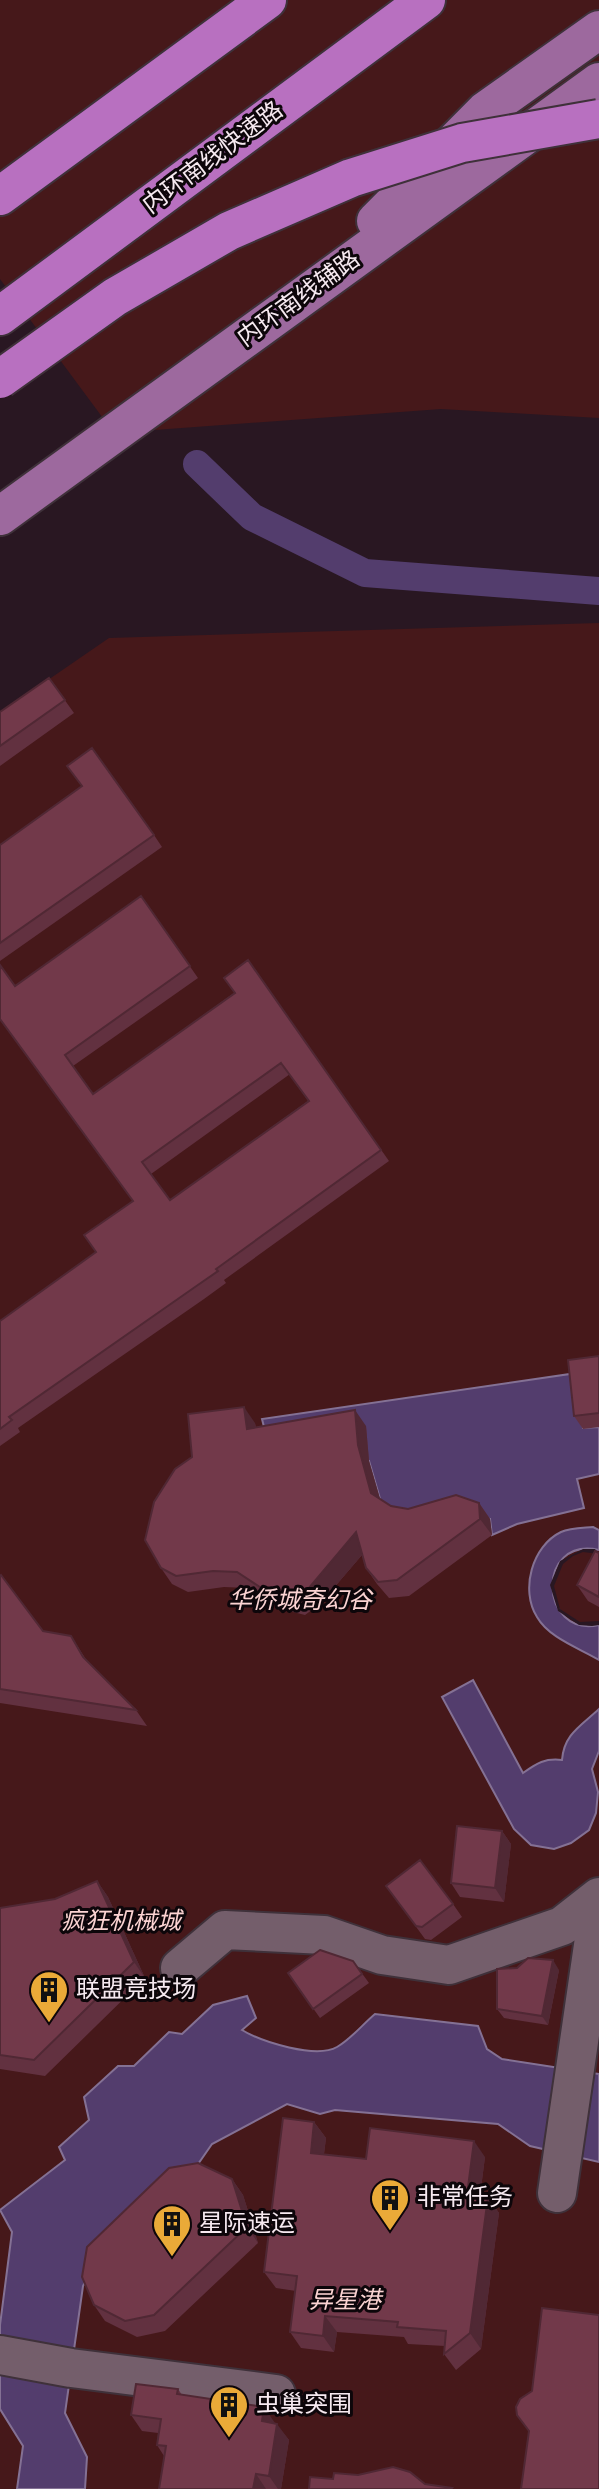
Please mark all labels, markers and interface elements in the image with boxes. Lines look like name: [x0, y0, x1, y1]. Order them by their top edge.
street label: 内环南线快速路: [135, 93, 291, 223]
street label: 内环南线辅路: [230, 242, 368, 356]
park label: 华侨城奇幻谷: [228, 1583, 374, 1619]
park label: 疯狂机械城: [61, 1904, 184, 1940]
building icon: 联盟竞技场: [28, 1969, 70, 2024]
place label: 联盟竞技场: [76, 1972, 196, 2008]
building icon: 非常任务: [369, 2177, 411, 2232]
place label: 非常任务: [417, 2180, 513, 2216]
building icon: 星际速运: [151, 2203, 193, 2258]
place label: 星际速运: [199, 2206, 295, 2242]
park label: 异星港: [309, 2283, 384, 2319]
building icon: 虫巢突围: [208, 2384, 250, 2439]
place label: 虫巢突围: [256, 2387, 352, 2423]

